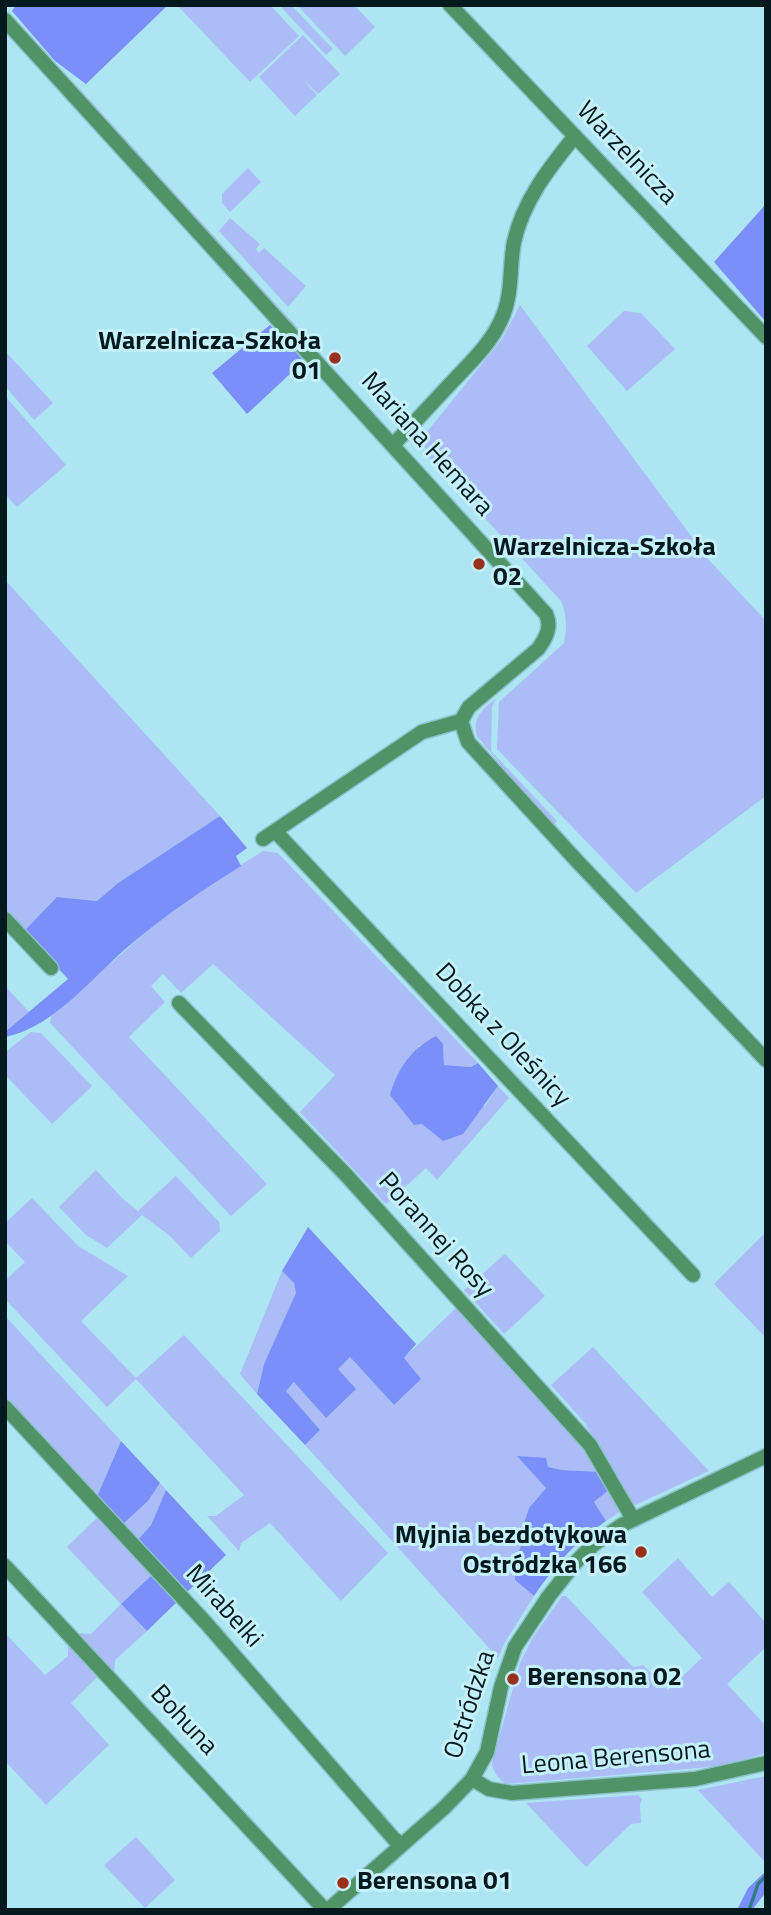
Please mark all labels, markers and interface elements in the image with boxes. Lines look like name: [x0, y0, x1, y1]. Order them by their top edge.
street label: Warzelnicza: [569, 96, 683, 212]
place label: Warzelnicza-Szkoła 01: [98, 327, 321, 388]
marker: Warzelnicza-Szkoła 01: [327, 350, 343, 366]
street label: Mariana Hemara: [353, 367, 499, 523]
place label: Warzelnicza-Szkoła 02: [493, 533, 716, 594]
marker: Warzelnicza-Szkoła 02: [471, 556, 487, 572]
street label: Dobka z Oleśnicy: [428, 958, 576, 1114]
street label: Porannej Rosy: [371, 1167, 499, 1305]
place label: Myjnia bezdotykowa Ostródzka 166: [395, 1521, 627, 1582]
marker: Myjnia bezdotykowa Ostródzka 166: [633, 1544, 649, 1560]
street label: Mirabelki: [178, 1559, 268, 1655]
street label: Ostródzka: [439, 1647, 503, 1763]
place label: Berensona 02: [527, 1663, 682, 1695]
marker: Berensona 02: [505, 1671, 521, 1687]
street label: Bohuna: [143, 1679, 223, 1763]
street label: Leona Berensona: [520, 1735, 712, 1783]
place label: Berensona 01: [357, 1867, 512, 1899]
marker: Berensona 01: [335, 1875, 351, 1891]

